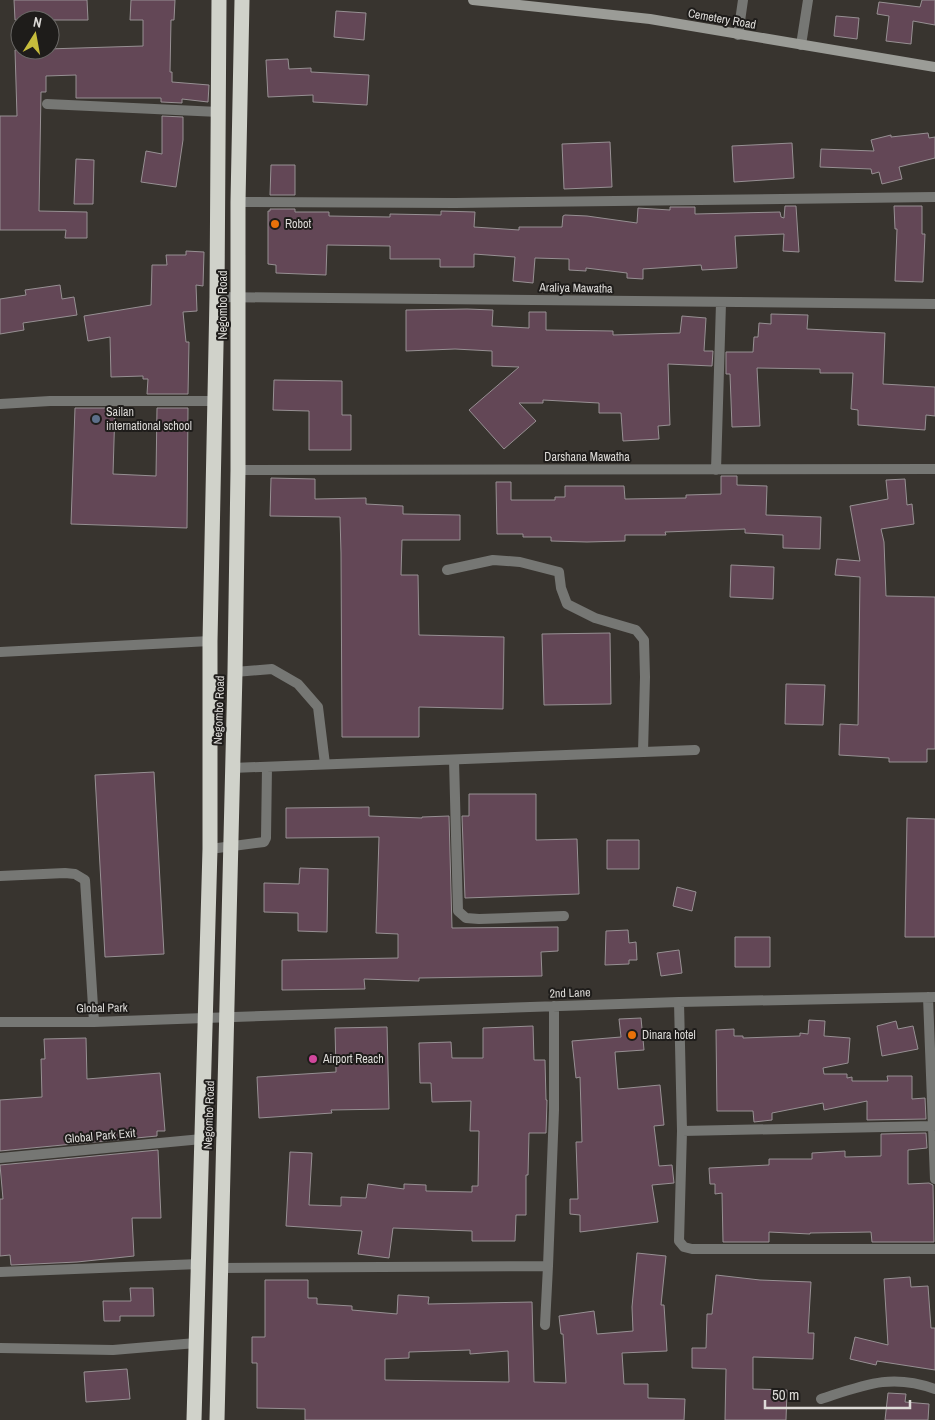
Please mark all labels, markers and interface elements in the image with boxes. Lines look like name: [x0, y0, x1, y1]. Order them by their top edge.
street label: Cemetery Road: [687, 5, 757, 33]
north arrow: [10, 10, 60, 60]
text: N: [32, 13, 43, 32]
place label: Robot: [285, 216, 312, 232]
marker: Robot: [269, 218, 281, 230]
street label: Negombo Road: [215, 271, 231, 339]
street label: Araliya Mawatha: [538, 279, 613, 297]
place label: Sailan international school: [106, 404, 192, 434]
marker: Sailan international school: [90, 413, 102, 425]
street label: Darshana Mawatha: [544, 449, 630, 465]
street label: Negombo Road: [210, 675, 228, 745]
street label: 2nd Lane: [549, 984, 591, 1002]
street label: Global Park: [76, 1000, 128, 1016]
place label: Dinara hotel: [642, 1027, 696, 1043]
marker: Dinara hotel: [626, 1029, 638, 1041]
place label: Airport Reach: [322, 1051, 384, 1067]
marker: Airport Reach: [307, 1053, 319, 1065]
street label: Negombo Road: [200, 1080, 218, 1150]
street label: Global Park Exit: [64, 1125, 136, 1147]
scale bar: [765, 1378, 910, 1410]
text: 50 m: [772, 1384, 799, 1405]

